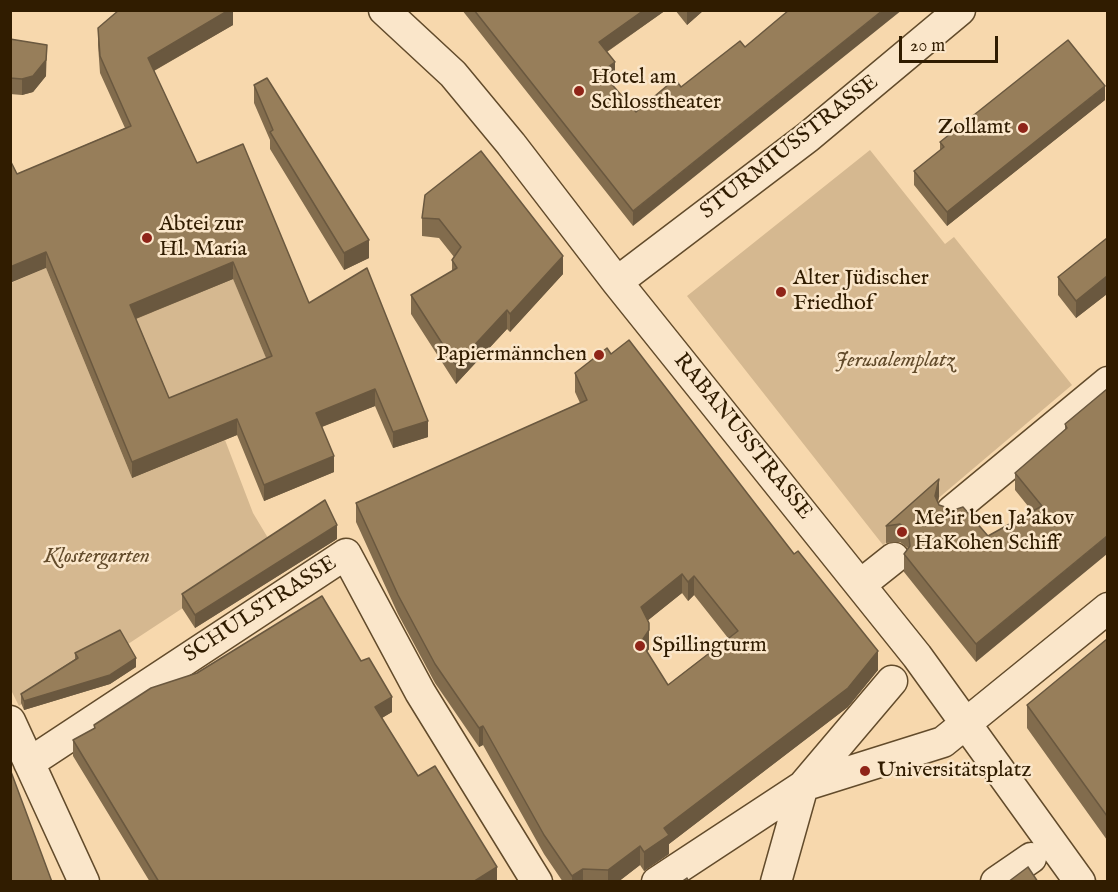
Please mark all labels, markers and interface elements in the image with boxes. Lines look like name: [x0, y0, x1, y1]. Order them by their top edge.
scale bar: [902, 24, 1001, 62]
text: 20 m: [910, 35, 945, 58]
place label: Hotel am Schlosstheater: [591, 65, 721, 116]
street label: STURMIUSSTRASSE: [696, 70, 884, 226]
marker: Hotel am Schlosstheater: [572, 84, 586, 98]
place label: Zollamt: [938, 115, 1011, 141]
marker: Zollamt: [1016, 121, 1030, 135]
place label: Abtei zur Hl. Maria: [159, 212, 247, 264]
marker: Abtei zur Hl. Maria: [140, 231, 154, 245]
place label: Alter Jüdischer Friedhof: [793, 266, 929, 318]
marker: Alter Jüdischer Friedhof: [774, 285, 788, 299]
place label: Papiermännchen: [436, 342, 587, 368]
marker: Papiermännchen: [592, 348, 606, 362]
park label: Jerusalemplatz: [835, 348, 955, 374]
street label: RABANUSSTRASSE: [667, 349, 817, 525]
place label: Me'ir ben Ja'akov HaKohen Schiff: [914, 506, 1074, 558]
marker: Me'ir ben Ja'akov HaKohen Schiff: [895, 525, 909, 539]
park label: Klostergarten: [44, 544, 150, 570]
street label: SCHULSTRASSE: [180, 551, 342, 669]
place label: Spillingturm: [652, 633, 767, 659]
marker: Spillingturm: [633, 639, 647, 653]
place label: Universitätsplatz: [877, 758, 1031, 784]
marker: Universitätsplatz: [858, 764, 872, 778]

